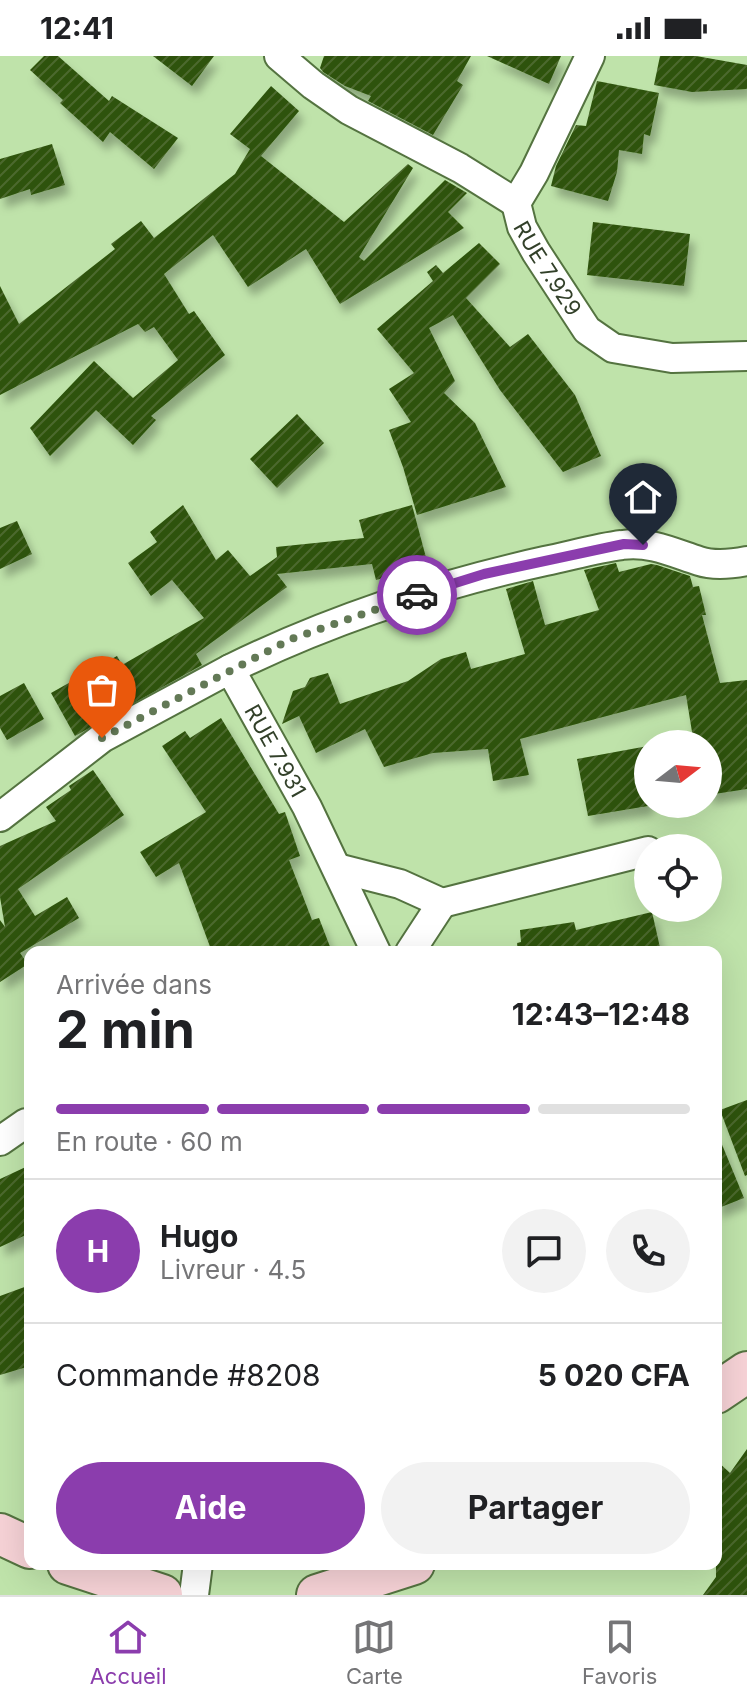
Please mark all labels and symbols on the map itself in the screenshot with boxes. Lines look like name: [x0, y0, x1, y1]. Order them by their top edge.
street label: RUE 7.929: [508, 217, 587, 320]
pin: [609, 463, 677, 545]
courier: [377, 555, 457, 635]
pin: [68, 656, 136, 738]
street label: RUE 7.931: [239, 700, 312, 802]
north arrow: [634, 730, 722, 818]

